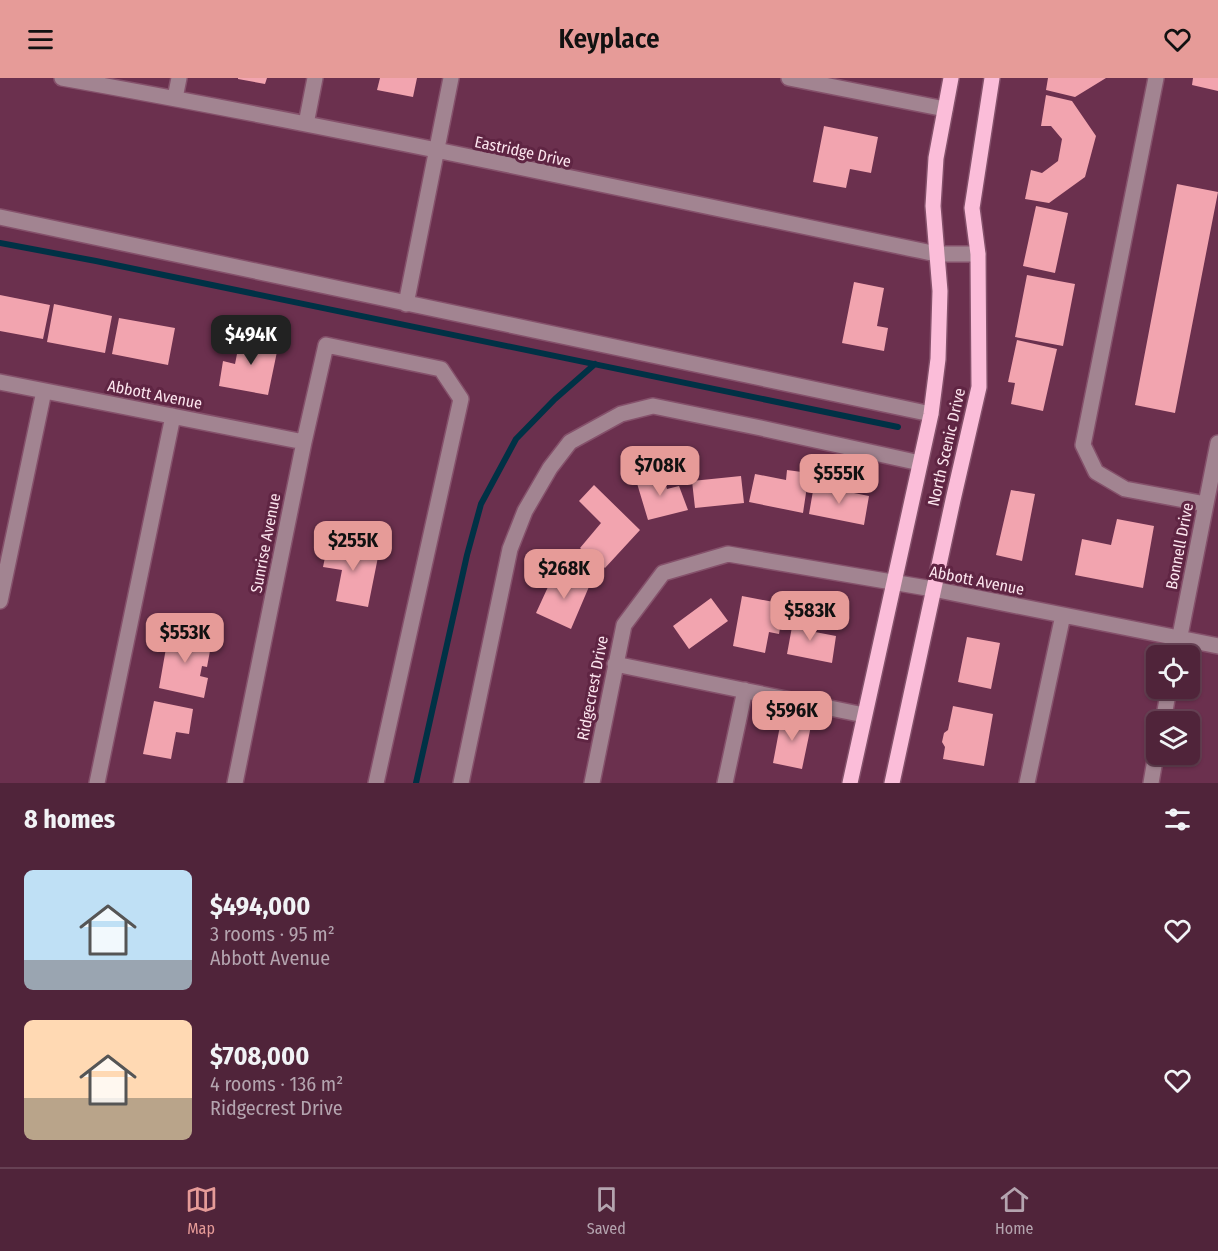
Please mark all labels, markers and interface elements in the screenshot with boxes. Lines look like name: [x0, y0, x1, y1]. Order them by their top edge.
icon: menu: [24, 23, 57, 56]
text: Keyplace: [558, 23, 660, 55]
icon: heart: [1161, 23, 1194, 56]
street label: Eastridge Drive: [473, 132, 573, 171]
pin: $494K: [209, 315, 293, 366]
text: $494K: [225, 322, 277, 346]
street label: Abbott Avenue: [106, 376, 204, 413]
street label: North Scenic Drive: [924, 386, 969, 508]
pin: $708K: [618, 446, 702, 497]
text: $708K: [634, 453, 686, 477]
pin: $555K: [797, 454, 881, 505]
text: $555K: [814, 461, 864, 485]
street label: Sunrise Avenue: [247, 492, 284, 594]
street label: Bonnell Drive: [1162, 501, 1197, 591]
pin: $255K: [311, 521, 395, 572]
text: $255K: [328, 528, 378, 552]
pin: $268K: [522, 549, 606, 600]
text: $268K: [538, 556, 590, 580]
street label: Abbott Avenue: [928, 562, 1026, 599]
pin: $583K: [768, 591, 852, 642]
text: $583K: [784, 598, 836, 622]
pin: $553K: [143, 613, 227, 664]
text: $553K: [160, 620, 210, 644]
street label: Ridgecrest Drive: [573, 634, 612, 742]
map controls: [1146, 645, 1200, 765]
button: locate: [1146, 645, 1200, 699]
pin: $596K: [750, 691, 834, 742]
text: $596K: [766, 698, 818, 722]
button: layers: [1146, 711, 1200, 765]
icon: filters: [1161, 803, 1194, 836]
text: 8 homes: [24, 804, 115, 835]
text: $494,000: [210, 891, 311, 922]
icon: home: [72, 894, 144, 966]
icon: heart: [1161, 914, 1194, 947]
text: 3 rooms · 95 m²: [210, 922, 335, 946]
text: Abbott Avenue: [210, 946, 330, 970]
text: $708,000: [210, 1041, 309, 1072]
icon: home: [72, 1044, 144, 1116]
icon: heart: [1161, 1064, 1194, 1097]
text: 4 rooms · 136 m²: [210, 1072, 343, 1096]
text: Ridgecrest Drive: [210, 1096, 343, 1120]
tab: Map: [185, 1183, 218, 1238]
tab: Saved: [587, 1183, 626, 1238]
tab: Home: [995, 1183, 1033, 1238]

